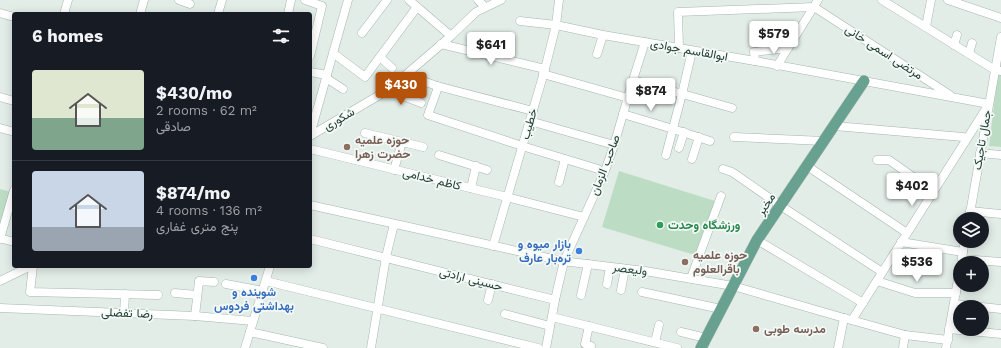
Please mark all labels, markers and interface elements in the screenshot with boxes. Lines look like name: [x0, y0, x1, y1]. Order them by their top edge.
pin: $579: [750, 21, 798, 55]
street label: مرتضی اسمی خانی: [842, 22, 925, 83]
icon: filters: [270, 25, 292, 47]
text: 6 homes: [32, 26, 103, 46]
text: $579: [758, 26, 790, 41]
pin: $641: [467, 32, 515, 66]
street label: ابوالقاسم جوادی: [649, 36, 729, 65]
text: $641: [476, 37, 506, 52]
pin: $430: [377, 72, 425, 106]
text: $430: [385, 77, 417, 92]
pin: $874: [627, 78, 675, 112]
text: $430/mo: [156, 83, 232, 103]
text: $874: [635, 83, 667, 98]
icon: home: [64, 86, 112, 134]
text: 2 rooms · 62 m²: [156, 103, 257, 118]
street label: شکوری: [321, 105, 358, 134]
street label: خطیب: [518, 107, 540, 141]
street label: جمال تاجیک: [970, 109, 995, 171]
text: صادقی: [156, 119, 191, 134]
place label: حوزه علمیه حضرت زهرا: [355, 133, 410, 162]
street label: صاحب الزمان: [587, 133, 624, 198]
marker: حوزه علمیه حضرت زهرا: [342, 142, 352, 152]
street label: کاظم خدامی: [401, 165, 463, 194]
pin: $402: [888, 173, 936, 207]
text: $402: [896, 178, 928, 193]
text: $874/mo: [156, 183, 230, 203]
icon: home: [64, 187, 112, 235]
street label: مخبر: [753, 190, 779, 219]
text: 4 rooms · 136 m²: [156, 203, 262, 218]
map controls: [953, 212, 989, 336]
button: layers: [953, 212, 989, 248]
place label: ورزشگاه وحدت: [668, 218, 741, 233]
text: پنج متری غفاری: [156, 219, 238, 234]
marker: ورزشگاه وحدت: [655, 220, 665, 230]
place label: بازار میوه و تره‌بار عارف: [518, 237, 571, 266]
marker: بازار میوه و تره‌بار عارف: [574, 246, 584, 256]
place label: حوزه علمیه باقرالعلوم: [693, 248, 747, 277]
pin: $536: [893, 249, 941, 283]
text: $536: [901, 254, 933, 269]
button: +: [953, 256, 989, 292]
marker: حوزه علمیه باقرالعلوم: [680, 257, 690, 267]
street label: ولیعصر: [611, 260, 648, 279]
street label: حسینی ارادتی: [438, 264, 504, 295]
marker: شوینده و بهداشتی فردوس: [249, 273, 259, 283]
place label: شوینده و بهداشتی فردوس: [214, 285, 294, 314]
button: −: [953, 300, 989, 336]
street label: رضا تفضلی: [101, 305, 153, 322]
place label: مدرسه طوبی: [764, 322, 826, 337]
marker: مدرسه طوبی: [751, 324, 761, 334]

